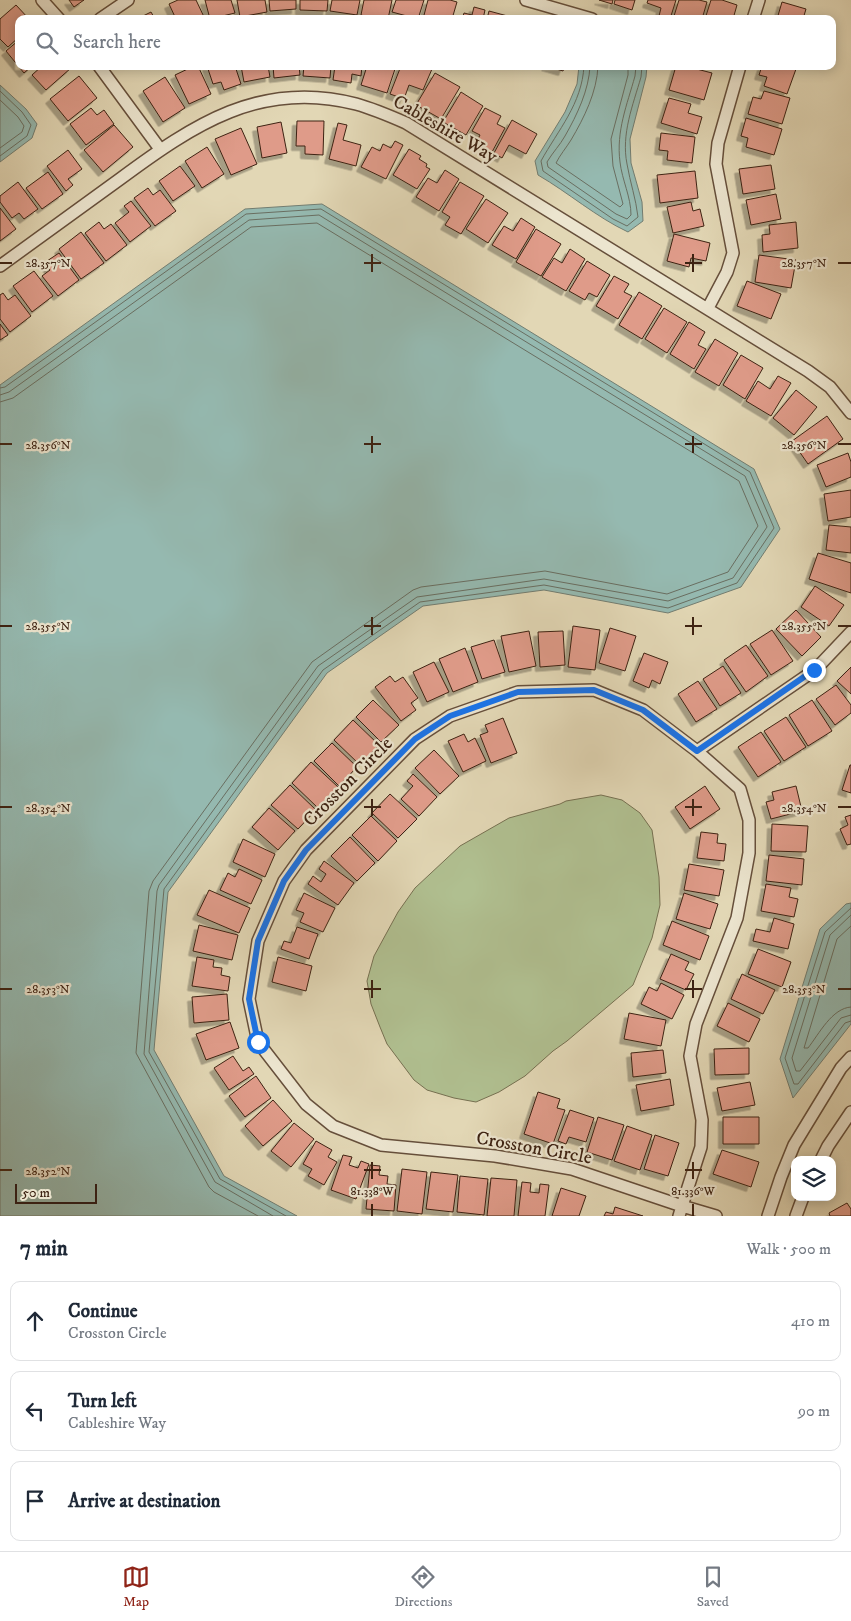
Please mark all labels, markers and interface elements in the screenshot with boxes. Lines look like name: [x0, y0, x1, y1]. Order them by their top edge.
search box: [15, 15, 836, 70]
icon: search: [33, 29, 61, 57]
text: Search here: [73, 31, 161, 54]
street label: Cableshire Way: [389, 90, 502, 169]
text: 28.357°N: [25, 256, 71, 271]
text: 28.357°N: [781, 256, 827, 271]
text: 28.356°N: [25, 438, 71, 453]
text: 28.356°N: [781, 438, 827, 453]
text: 28.355°N: [26, 619, 71, 634]
text: 28.355°N: [782, 619, 827, 634]
route end: [803, 659, 826, 682]
street label: Crosston Circle: [298, 732, 398, 832]
text: 28.354°N: [25, 801, 71, 816]
text: 28.354°N: [781, 801, 827, 816]
text: 28.353°N: [26, 982, 70, 997]
text: 28.353°N: [782, 982, 826, 997]
route start: [247, 1031, 270, 1054]
street label: Crosston Circle: [474, 1127, 594, 1170]
map controls: [791, 1156, 836, 1201]
button: layers: [791, 1156, 836, 1201]
text: 28.352°N: [26, 1164, 71, 1179]
scale bar: [15, 1181, 98, 1204]
text: 50 m: [22, 1184, 50, 1202]
text: 81.338°W: [350, 1184, 395, 1199]
text: 81.336°W: [671, 1184, 716, 1199]
text: 7 min: [20, 1236, 68, 1262]
text: Walk · 500 m: [746, 1239, 831, 1259]
text: Continue: [68, 1300, 138, 1323]
icon: ahead: [21, 1307, 49, 1335]
text: 410 m: [791, 1311, 830, 1331]
text: Crosston Circle: [68, 1323, 167, 1343]
text: Turn left: [68, 1390, 137, 1413]
icon: left: [21, 1397, 49, 1425]
text: 90 m: [798, 1401, 830, 1421]
text: Cableshire Way: [68, 1413, 166, 1433]
icon: arrive: [21, 1487, 49, 1515]
text: Arrive at destination: [68, 1490, 220, 1513]
tab: Map: [122, 1563, 150, 1611]
tab: Directions: [394, 1563, 452, 1611]
tab: Saved: [697, 1563, 729, 1611]

